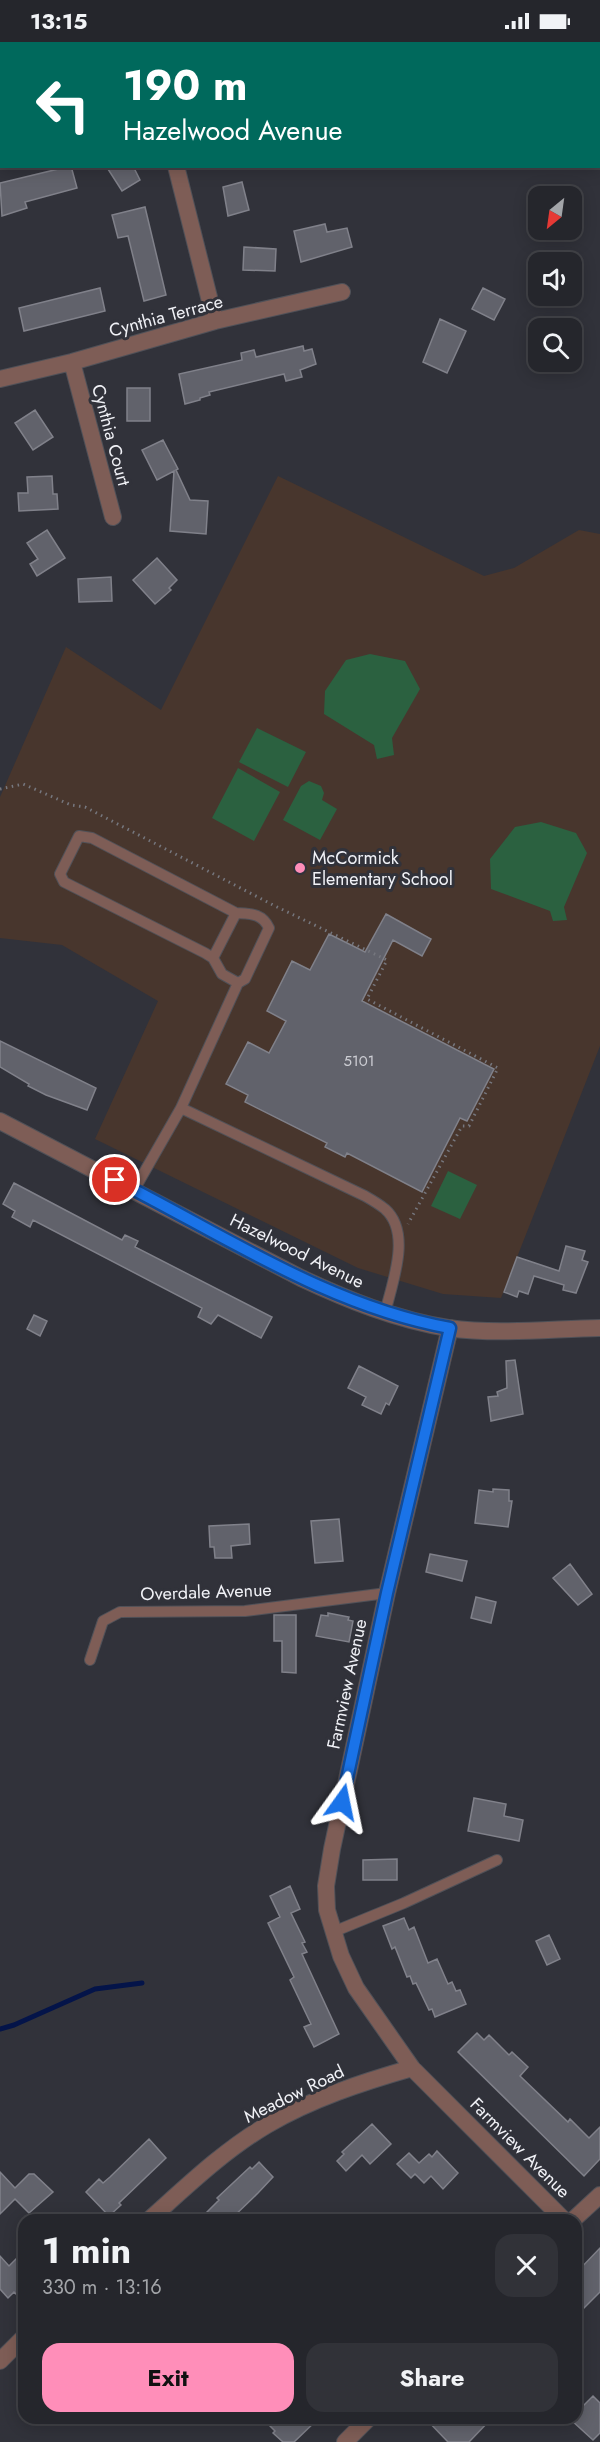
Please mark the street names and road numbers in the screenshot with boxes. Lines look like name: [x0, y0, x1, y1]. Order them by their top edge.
street label: Cynthia Terrace: [106, 288, 226, 344]
street label: Cynthia Court: [85, 381, 137, 489]
street label: Hazelwood Avenue: [226, 1207, 368, 1295]
street label: Overdale Avenue: [140, 1577, 272, 1607]
street label: Farmview Avenue: [321, 1616, 373, 1752]
street label: Meadow Road: [239, 2058, 349, 2130]
street label: Farmview Avenue: [464, 2092, 576, 2204]

